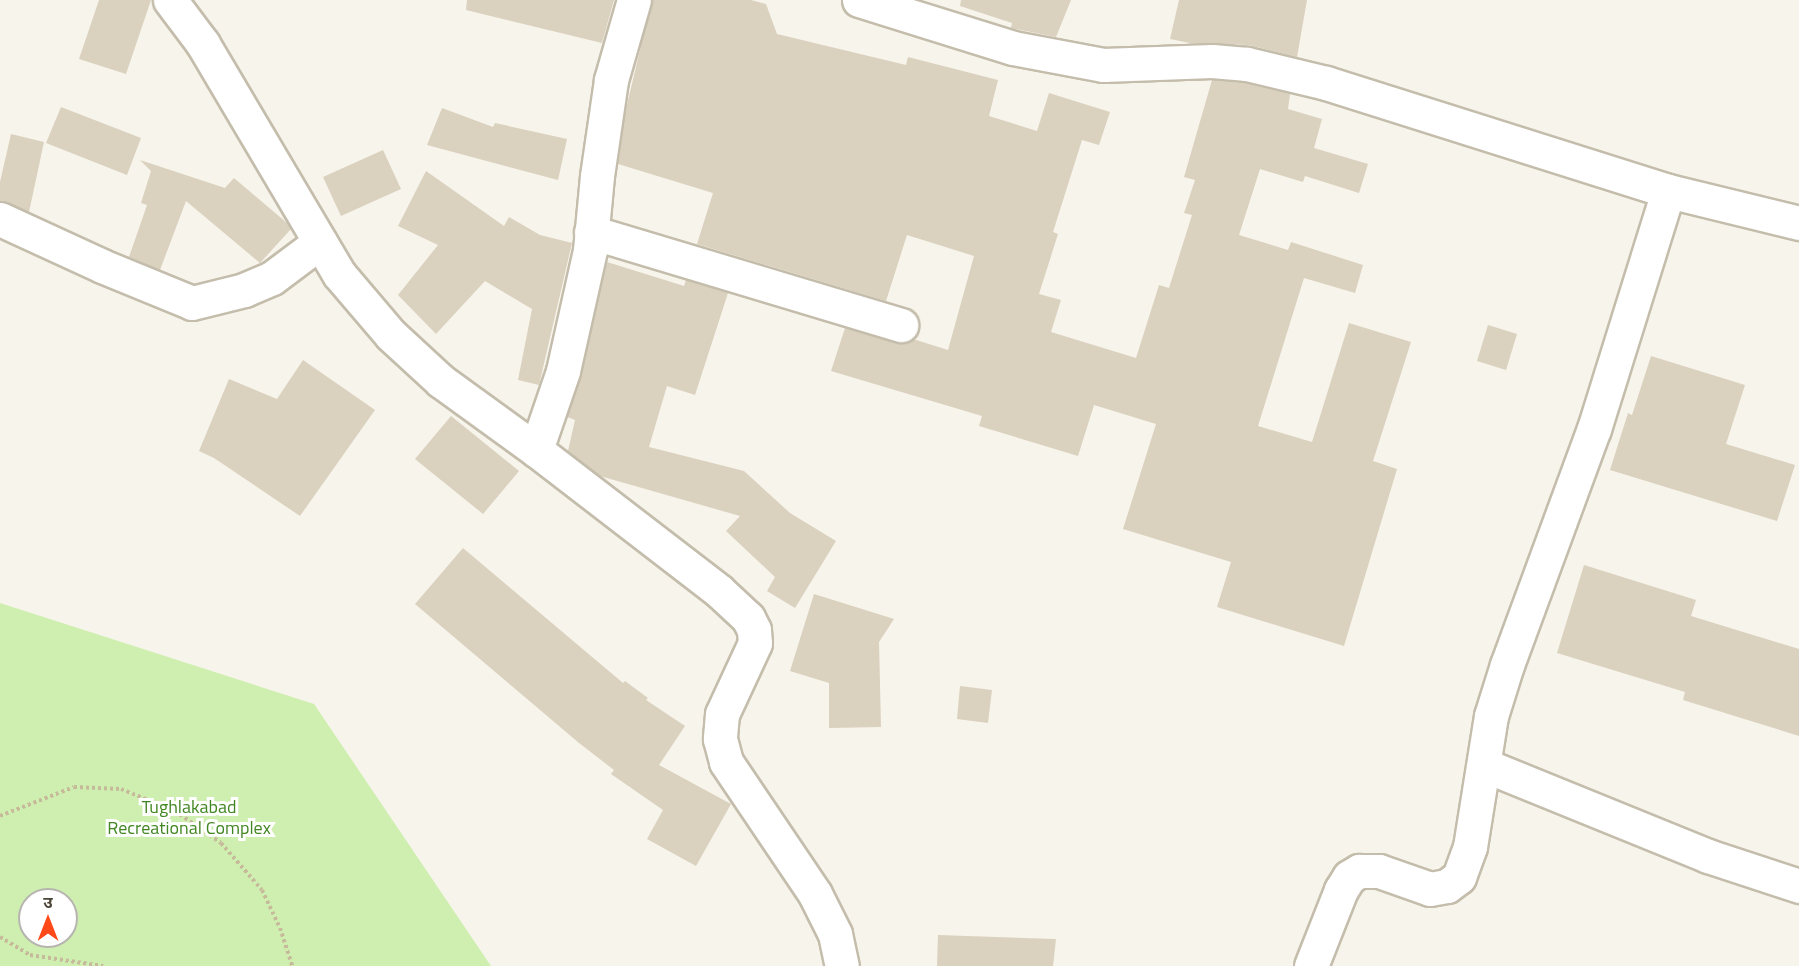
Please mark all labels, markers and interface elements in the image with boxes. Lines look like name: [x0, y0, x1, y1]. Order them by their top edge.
park label: Tughlakabad Recreational Complex: [107, 797, 271, 840]
north arrow: [18, 888, 78, 948]
text: उ: [43, 890, 53, 914]

